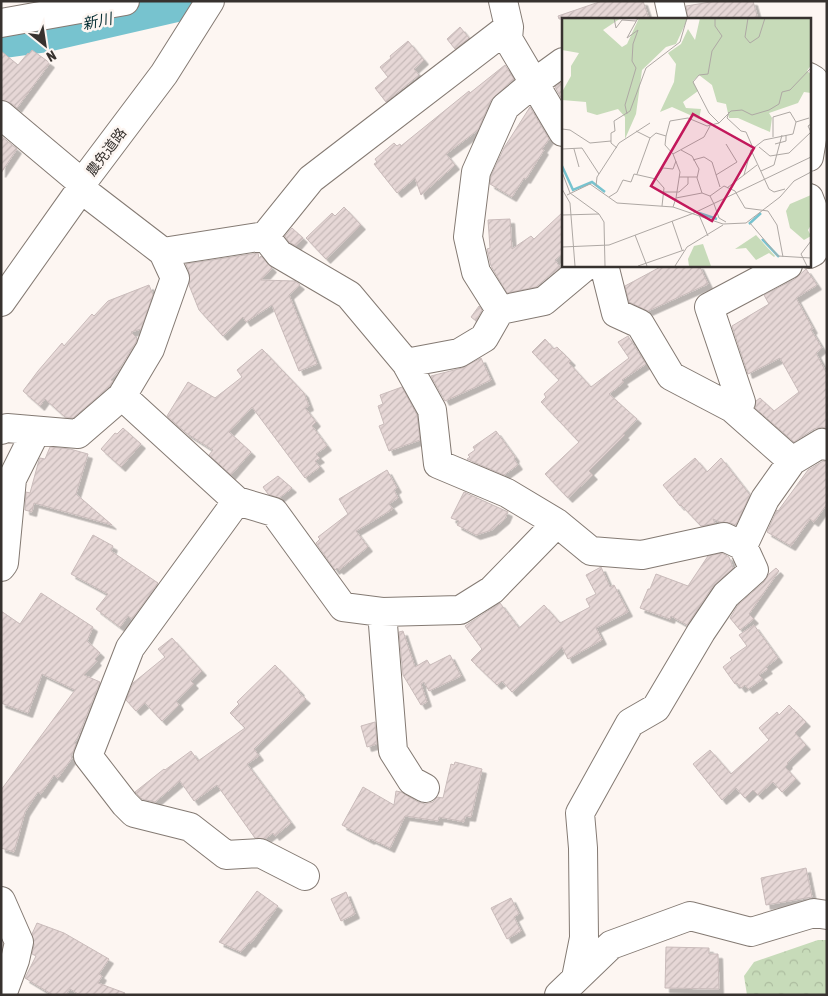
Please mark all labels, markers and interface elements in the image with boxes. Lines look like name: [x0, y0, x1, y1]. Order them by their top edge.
water label: 新川: [81, 9, 115, 32]
inset map: [562, 18, 810, 266]
north arrow: [20, 20, 70, 70]
text: N: [44, 47, 59, 65]
street label: 農免道路: [83, 125, 129, 179]

